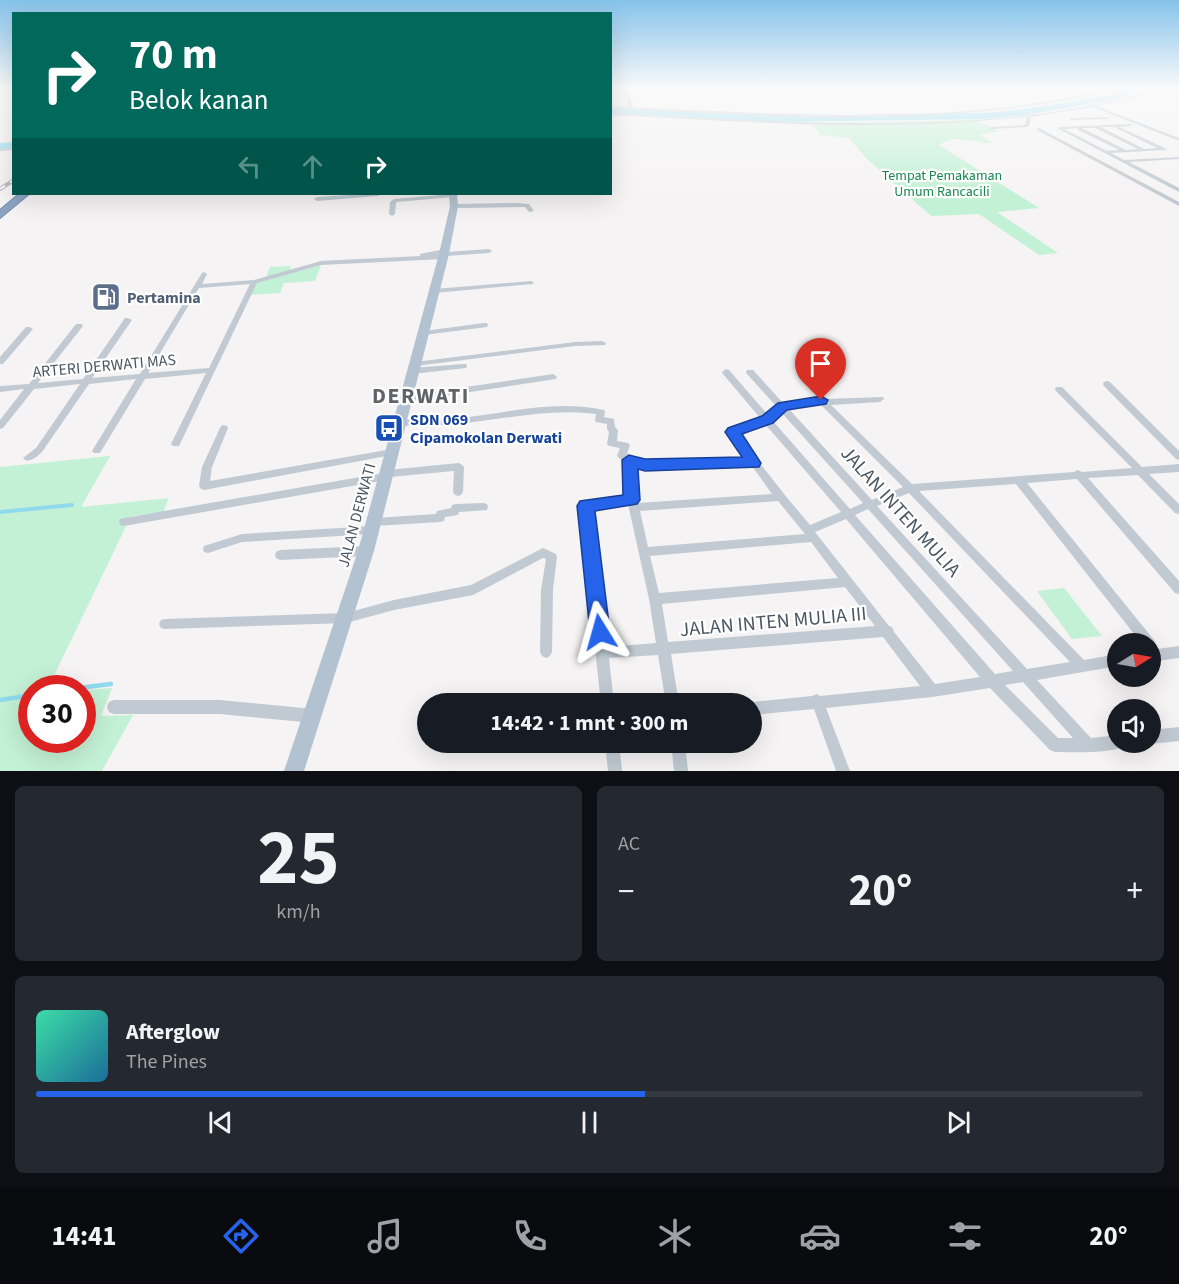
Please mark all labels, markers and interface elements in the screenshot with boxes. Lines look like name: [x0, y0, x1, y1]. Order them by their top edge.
text: 70 m: [129, 25, 218, 85]
icon: right: [30, 36, 108, 114]
text: Belok kanan: [129, 81, 268, 120]
icon: left: [233, 150, 266, 183]
icon: ahead: [296, 150, 329, 183]
icon: right: [359, 150, 392, 183]
park label: Tempat Pemakaman Umum Rancacili: [882, 166, 1002, 202]
fuel station icon: Pertamina: [90, 281, 122, 313]
place label: Pertamina: [127, 287, 201, 309]
pin: [795, 338, 846, 400]
icon: arrive: [804, 347, 837, 380]
street label: ARTERI DERWATI MAS: [31, 349, 177, 383]
district label: DERWATI: [372, 380, 470, 412]
place label: SDN 069 Cipamokolan Derwati: [410, 409, 562, 449]
bus stop icon: SDN 069 Cipamokolan Derwati: [373, 412, 405, 444]
street label: JALAN INTEN MULIA: [834, 440, 967, 583]
street label: JALAN DERWATI: [332, 461, 381, 570]
position arrow: [568, 600, 632, 664]
street label: JALAN INTEN MULIA III: [678, 600, 868, 644]
north arrow: [1107, 633, 1161, 687]
map controls: [1107, 633, 1161, 753]
speed limit sign: 30: [18, 675, 96, 753]
button: sound: [1107, 699, 1161, 753]
text: 14:42 · 1 mnt · 300 m: [491, 707, 688, 739]
text: 25: [257, 803, 340, 914]
text: AC: [618, 830, 640, 858]
text: 20°: [849, 859, 912, 923]
text: −: [618, 868, 634, 915]
text: +: [1127, 868, 1143, 915]
text: km/h: [276, 898, 321, 926]
text: Afterglow: [126, 1016, 220, 1048]
text: The Pines: [126, 1048, 207, 1076]
icon: previous: [204, 1106, 237, 1139]
icon: pause: [573, 1106, 606, 1139]
icon: next: [942, 1106, 975, 1139]
icon: directions: [220, 1215, 262, 1257]
icon: music: [364, 1215, 406, 1257]
icon: phone: [509, 1215, 551, 1257]
icon: climate: [654, 1215, 696, 1257]
icon: car: [799, 1215, 841, 1257]
icon: filters: [944, 1215, 986, 1257]
text: 14:41: [51, 1217, 117, 1256]
text: 20°: [1089, 1217, 1128, 1256]

